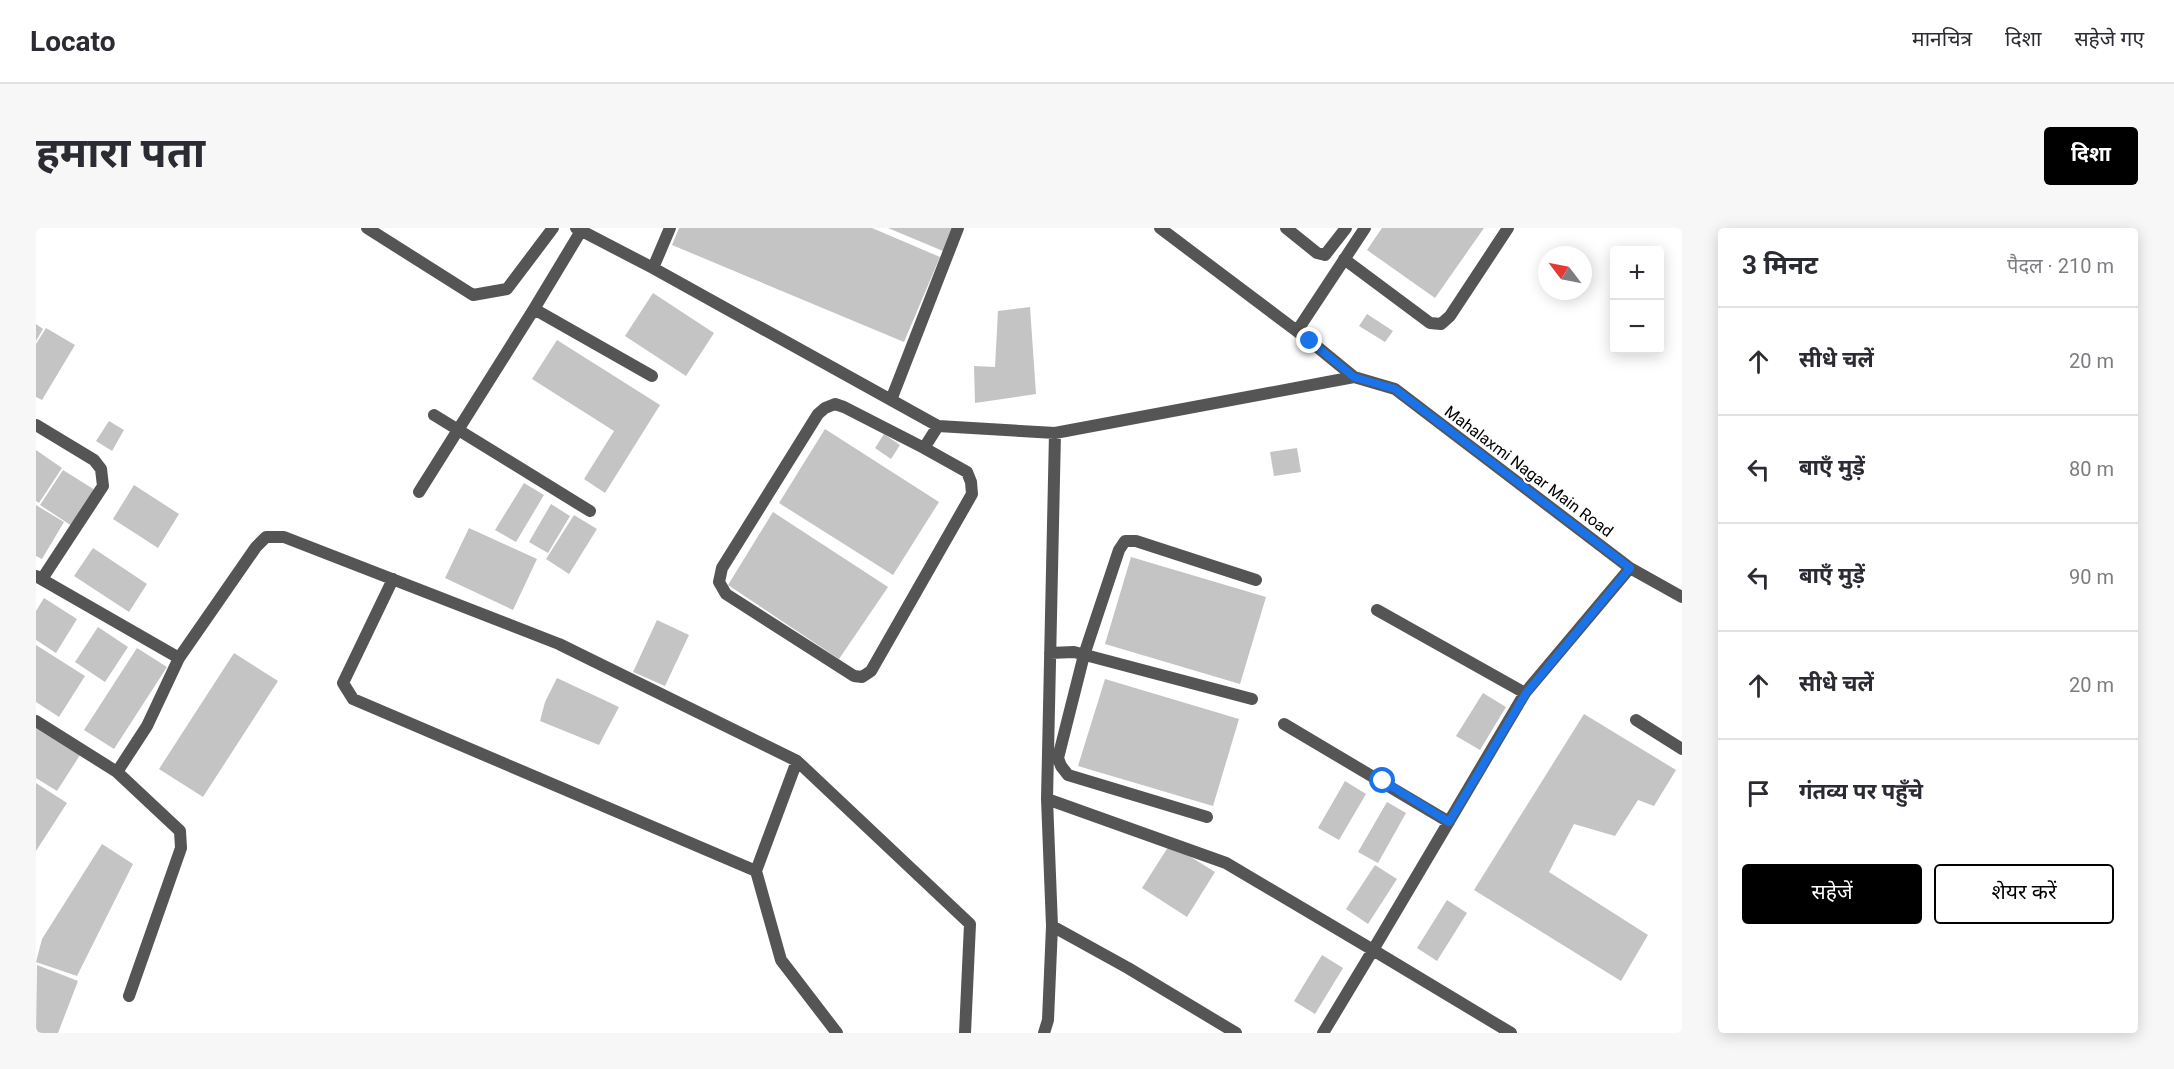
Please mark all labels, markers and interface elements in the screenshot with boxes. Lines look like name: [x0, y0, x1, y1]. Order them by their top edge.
text: Locato: [30, 25, 115, 58]
text: मानचित्र: [1912, 27, 1972, 51]
text: दिशा: [2005, 27, 2041, 51]
text: सहेजे गए: [2074, 27, 2144, 51]
button: दिशा: [2044, 127, 2138, 185]
text: हमारा पता: [36, 128, 205, 177]
north arrow: [1538, 246, 1592, 300]
map controls: [1610, 246, 1664, 354]
button: +: [1610, 246, 1664, 300]
text: 3 मिनट: [1742, 250, 1818, 280]
text: पैदल · 210 m: [2007, 254, 2114, 278]
button: −: [1610, 300, 1664, 354]
route end: [1296, 327, 1322, 353]
icon: ahead: [1742, 345, 1775, 378]
text: सीधे चलें: [1799, 347, 1874, 372]
text: 20 m: [2069, 349, 2114, 373]
street label: Mahalaxmi Nagar Main Road: [1441, 402, 1617, 541]
icon: left: [1742, 453, 1775, 486]
text: बाएँ मुड़ें: [1799, 455, 1865, 480]
text: 80 m: [2069, 457, 2114, 481]
icon: left: [1742, 561, 1775, 594]
text: बाएँ मुड़ें: [1799, 563, 1865, 588]
text: 90 m: [2069, 565, 2114, 589]
icon: ahead: [1742, 669, 1775, 702]
text: सीधे चलें: [1799, 671, 1874, 696]
text: 20 m: [2069, 673, 2114, 697]
route start: [1369, 767, 1395, 793]
icon: arrive: [1742, 777, 1775, 810]
text: गंतव्य पर पहुँचे: [1799, 779, 1923, 804]
button: सहेजें: [1742, 864, 1922, 924]
button: शेयर करें: [1934, 864, 2114, 924]

